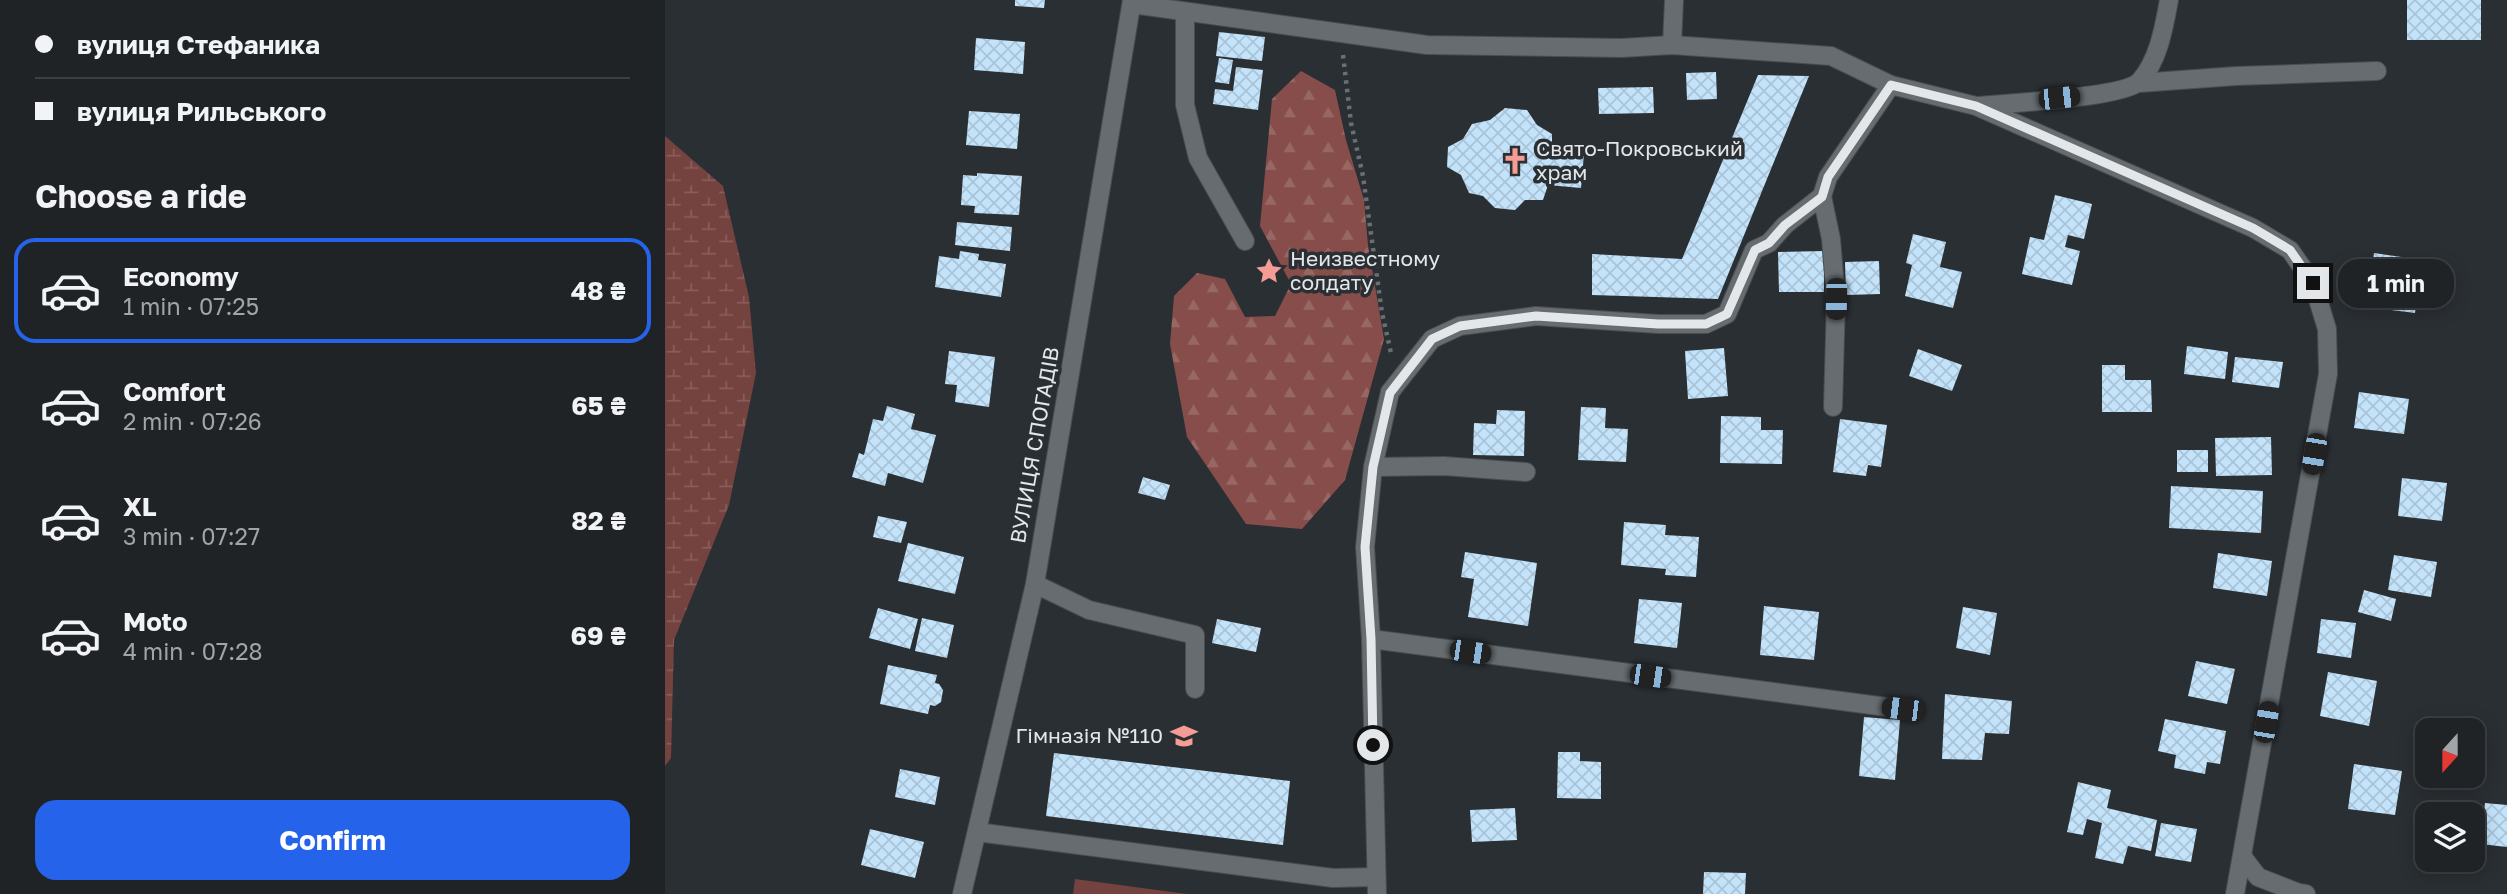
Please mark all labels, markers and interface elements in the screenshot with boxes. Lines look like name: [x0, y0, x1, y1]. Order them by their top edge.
text: вулиця Стефаника: [77, 29, 320, 60]
car: [2038, 85, 2081, 111]
text: вулиця Рильського: [77, 96, 326, 127]
place label: Свято-Покровський храм: [1536, 135, 1743, 185]
church icon: Свято-Покровський храм: [1500, 146, 1530, 176]
text: Choose a ride: [35, 177, 247, 215]
place label: Неизвестному солдату: [1290, 245, 1440, 295]
place icon: Неизвестному солдату: [1254, 256, 1284, 286]
callout: 1 min: [2337, 258, 2453, 308]
icon: car: [39, 259, 102, 322]
text: Economy: [123, 261, 239, 292]
route end: [2297, 267, 2329, 299]
text: 1 min: [2367, 269, 2425, 297]
text: 48 ₴: [571, 275, 626, 306]
car: [1826, 278, 1847, 320]
text: 1 min · 07:25: [123, 292, 259, 320]
street label: ВУЛИЦЯ СПОГАДІВ: [1004, 345, 1064, 545]
icon: car: [39, 374, 102, 437]
text: Comfort: [123, 376, 226, 407]
text: 65 ₴: [571, 390, 626, 421]
text: 2 min · 07:26: [123, 407, 262, 435]
car: [2301, 431, 2328, 477]
icon: car: [39, 489, 102, 552]
text: XL: [123, 491, 157, 522]
text: 82 ₴: [571, 505, 626, 536]
text: 3 min · 07:27: [123, 522, 260, 550]
icon: car: [39, 604, 102, 667]
text: Moto: [123, 606, 188, 637]
text: 69 ₴: [571, 620, 626, 651]
text: 4 min · 07:28: [123, 637, 263, 665]
car: [1448, 639, 1493, 665]
car: [1628, 663, 1673, 689]
car: [1880, 696, 1925, 722]
car: [2253, 699, 2280, 745]
north arrow: [2415, 718, 2485, 788]
map controls: [2415, 718, 2485, 872]
school or university icon: Гімназія №110: [1169, 721, 1199, 751]
place label: Гімназія №110: [1016, 722, 1163, 748]
route start: [1357, 729, 1389, 761]
button: Confirm: [35, 800, 630, 880]
button: layers: [2415, 802, 2485, 872]

